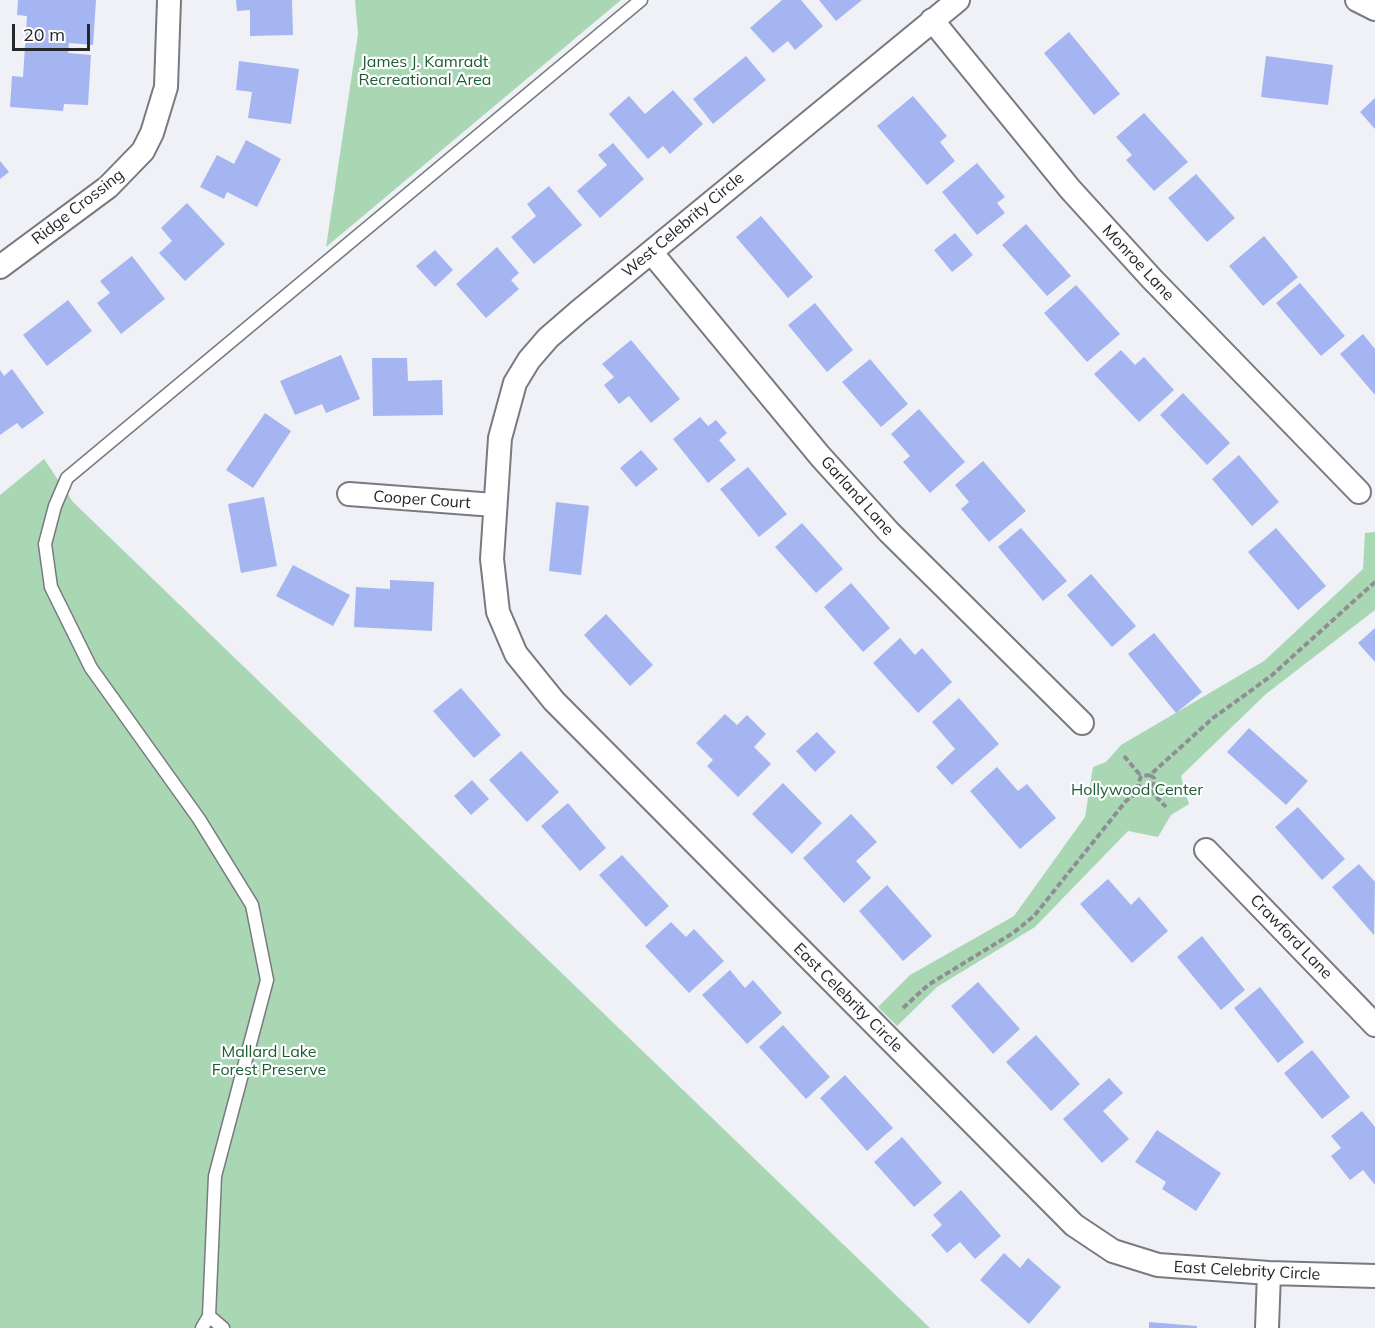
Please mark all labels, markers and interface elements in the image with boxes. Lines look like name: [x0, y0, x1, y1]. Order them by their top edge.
scale bar: [15, 12, 93, 50]
text: 20 m: [23, 23, 65, 46]
park label: James J. Kamradt Recreational Area: [359, 52, 491, 90]
street label: Ridge Crossing: [28, 165, 128, 249]
street label: West Celebrity Circle: [618, 168, 748, 282]
street label: Monroe Lane: [1098, 221, 1178, 305]
street label: Garland Lane: [816, 452, 898, 540]
street label: Cooper Court: [373, 487, 471, 513]
park label: Hollywood Center: [1071, 780, 1203, 800]
street label: Crawford Lane: [1246, 891, 1336, 983]
street label: East Celebrity Circle: [789, 939, 907, 1057]
park label: Mallard Lake Forest Preserve: [212, 1042, 326, 1080]
street label: East Celebrity Circle: [1173, 1258, 1321, 1284]

